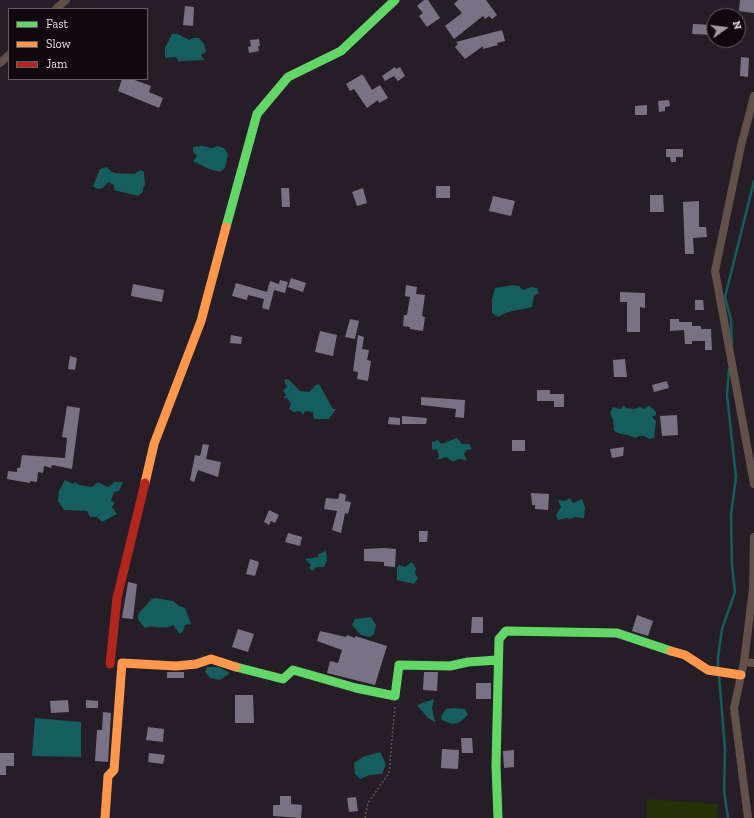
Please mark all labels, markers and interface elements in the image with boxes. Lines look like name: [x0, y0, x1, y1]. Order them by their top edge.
legend: [8, 8, 148, 80]
north arrow: [706, 8, 746, 48]
text: Fast: [46, 17, 68, 31]
text: N: [730, 20, 744, 31]
text: Slow: [46, 37, 71, 51]
text: Jam: [46, 57, 67, 71]

